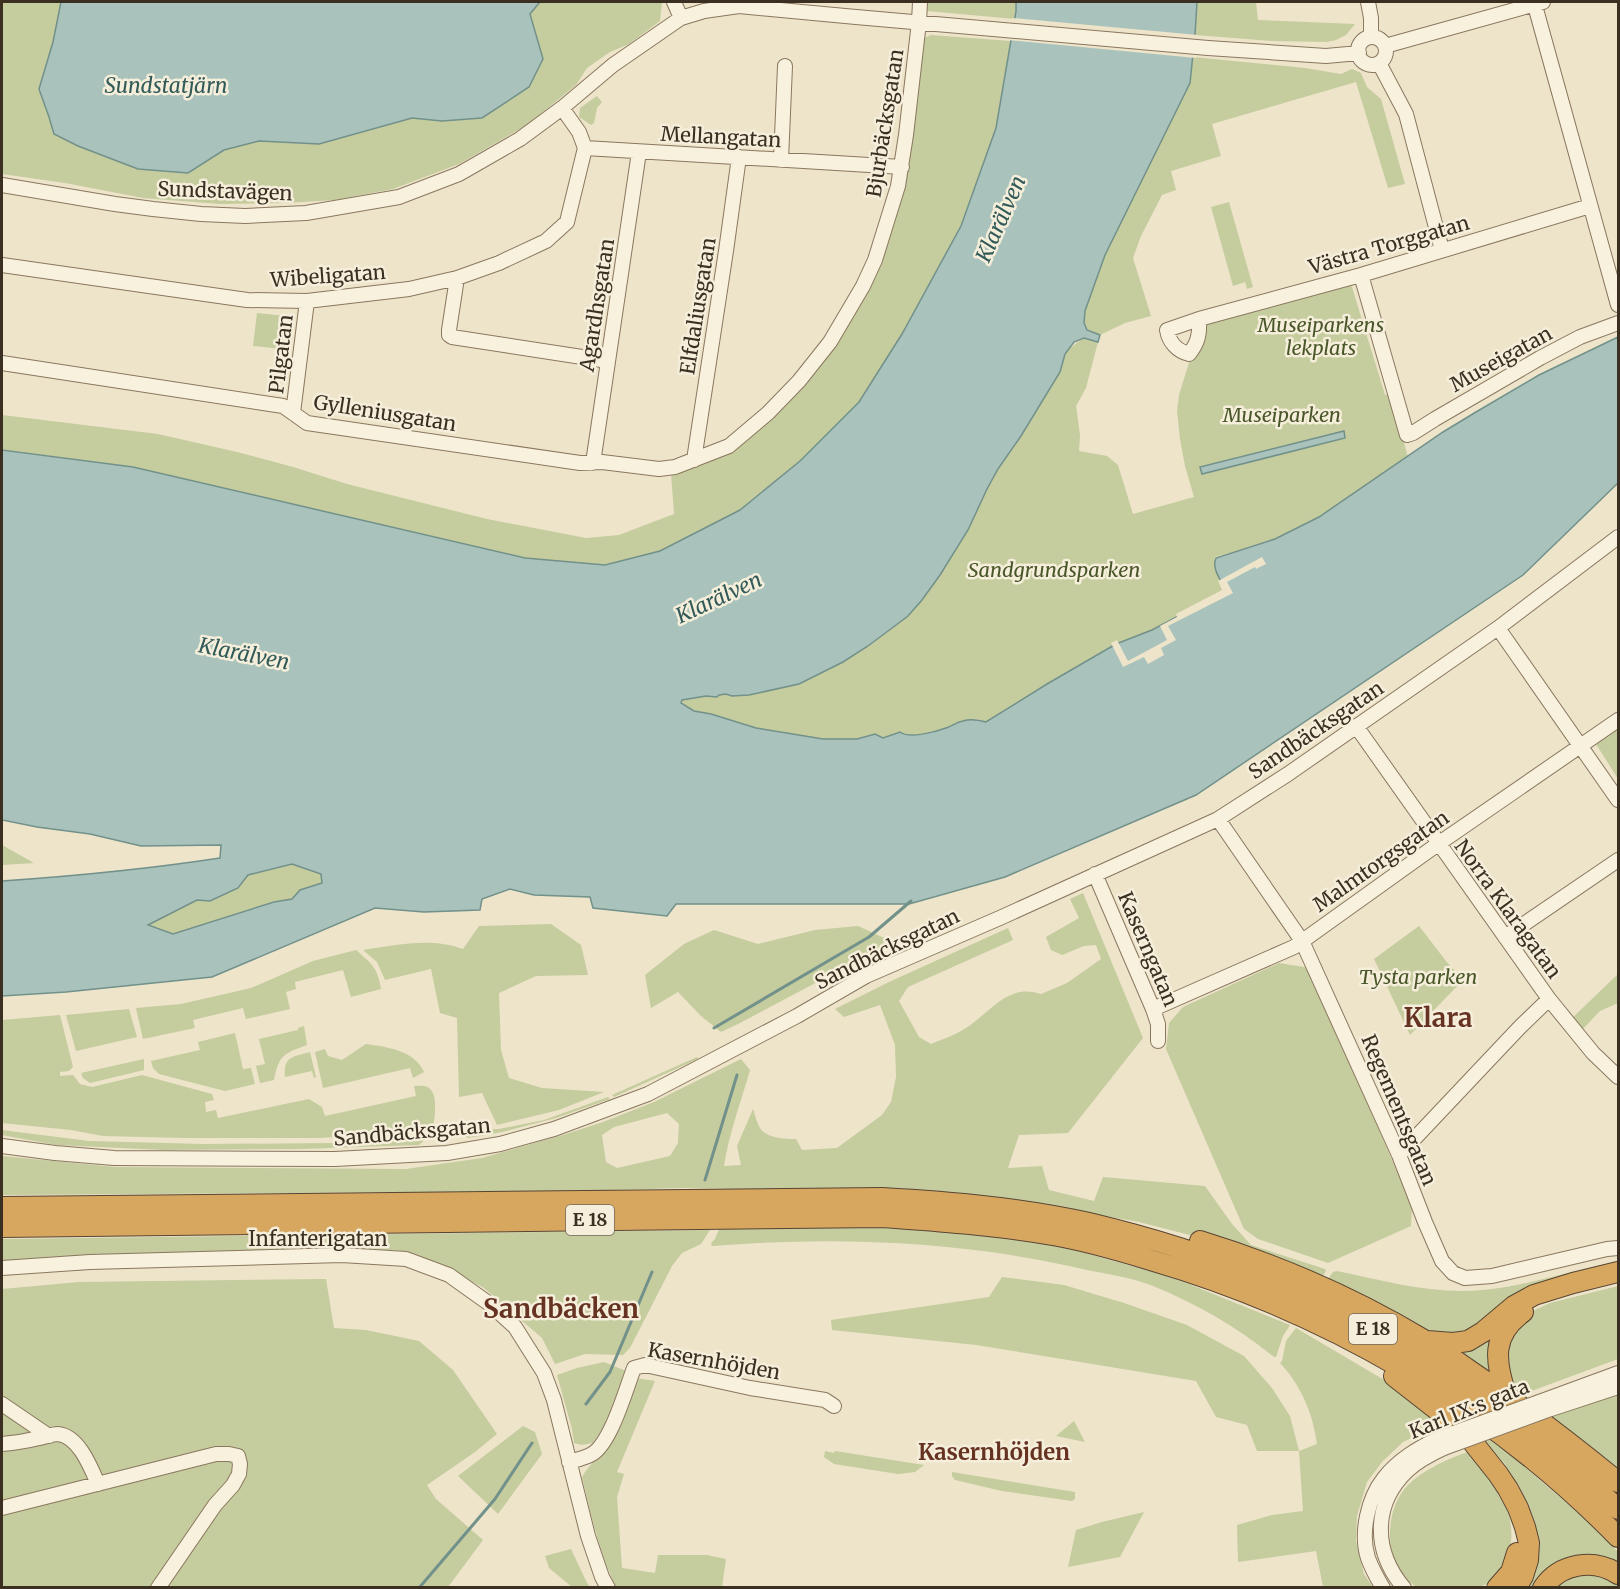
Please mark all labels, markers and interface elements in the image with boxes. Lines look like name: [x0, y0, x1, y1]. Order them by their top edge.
street label: Bjurbäcksgatan: [860, 47, 909, 199]
water label: Sundstatjärn: [105, 72, 227, 99]
street label: Mellangatan: [660, 121, 782, 152]
water label: Klarälven: [969, 171, 1032, 267]
street label: Sundstavägen: [157, 176, 293, 205]
street label: Västra Torggatan: [1305, 210, 1472, 280]
street label: Elfdaliusgatan: [674, 236, 721, 376]
street label: Agardhsgatan: [573, 237, 619, 374]
street label: Wibeligatan: [268, 259, 387, 292]
park label: Museiparkens lekplats: [1257, 312, 1384, 360]
street label: Pilgatan: [263, 313, 298, 395]
street label: Museigatan: [1445, 320, 1556, 397]
street label: Gylleniusgatan: [312, 389, 458, 436]
park label: Museiparken: [1222, 402, 1341, 427]
park label: Sandgrundsparken: [968, 557, 1140, 582]
water label: Klarälven: [671, 566, 766, 630]
water label: Klarälven: [195, 631, 292, 676]
street label: Sandbäcksgatan: [1243, 675, 1388, 784]
street label: Malmtorgsgatan: [1308, 804, 1453, 917]
street label: Norra Klaragatan: [1450, 834, 1567, 983]
street label: Kaserngatan: [1113, 888, 1184, 1010]
street label: Sandbäcksgatan: [810, 903, 963, 994]
park label: Tysta parken: [1359, 964, 1477, 989]
district label: Klara: [1403, 1001, 1473, 1034]
street label: Regementsgatan: [1356, 1030, 1443, 1189]
street label: Sandbäcksgatan: [332, 1112, 492, 1151]
road number: E 18: [566, 1205, 614, 1235]
street label: Infanterigatan: [248, 1226, 388, 1251]
district label: Sandbäcken: [483, 1292, 639, 1325]
road number: E 18: [1349, 1314, 1397, 1344]
street label: Kasernhöjden: [646, 1337, 782, 1384]
street label: Karl IX:s gata: [1405, 1373, 1533, 1444]
district label: Kasernhöjden: [918, 1438, 1070, 1466]

